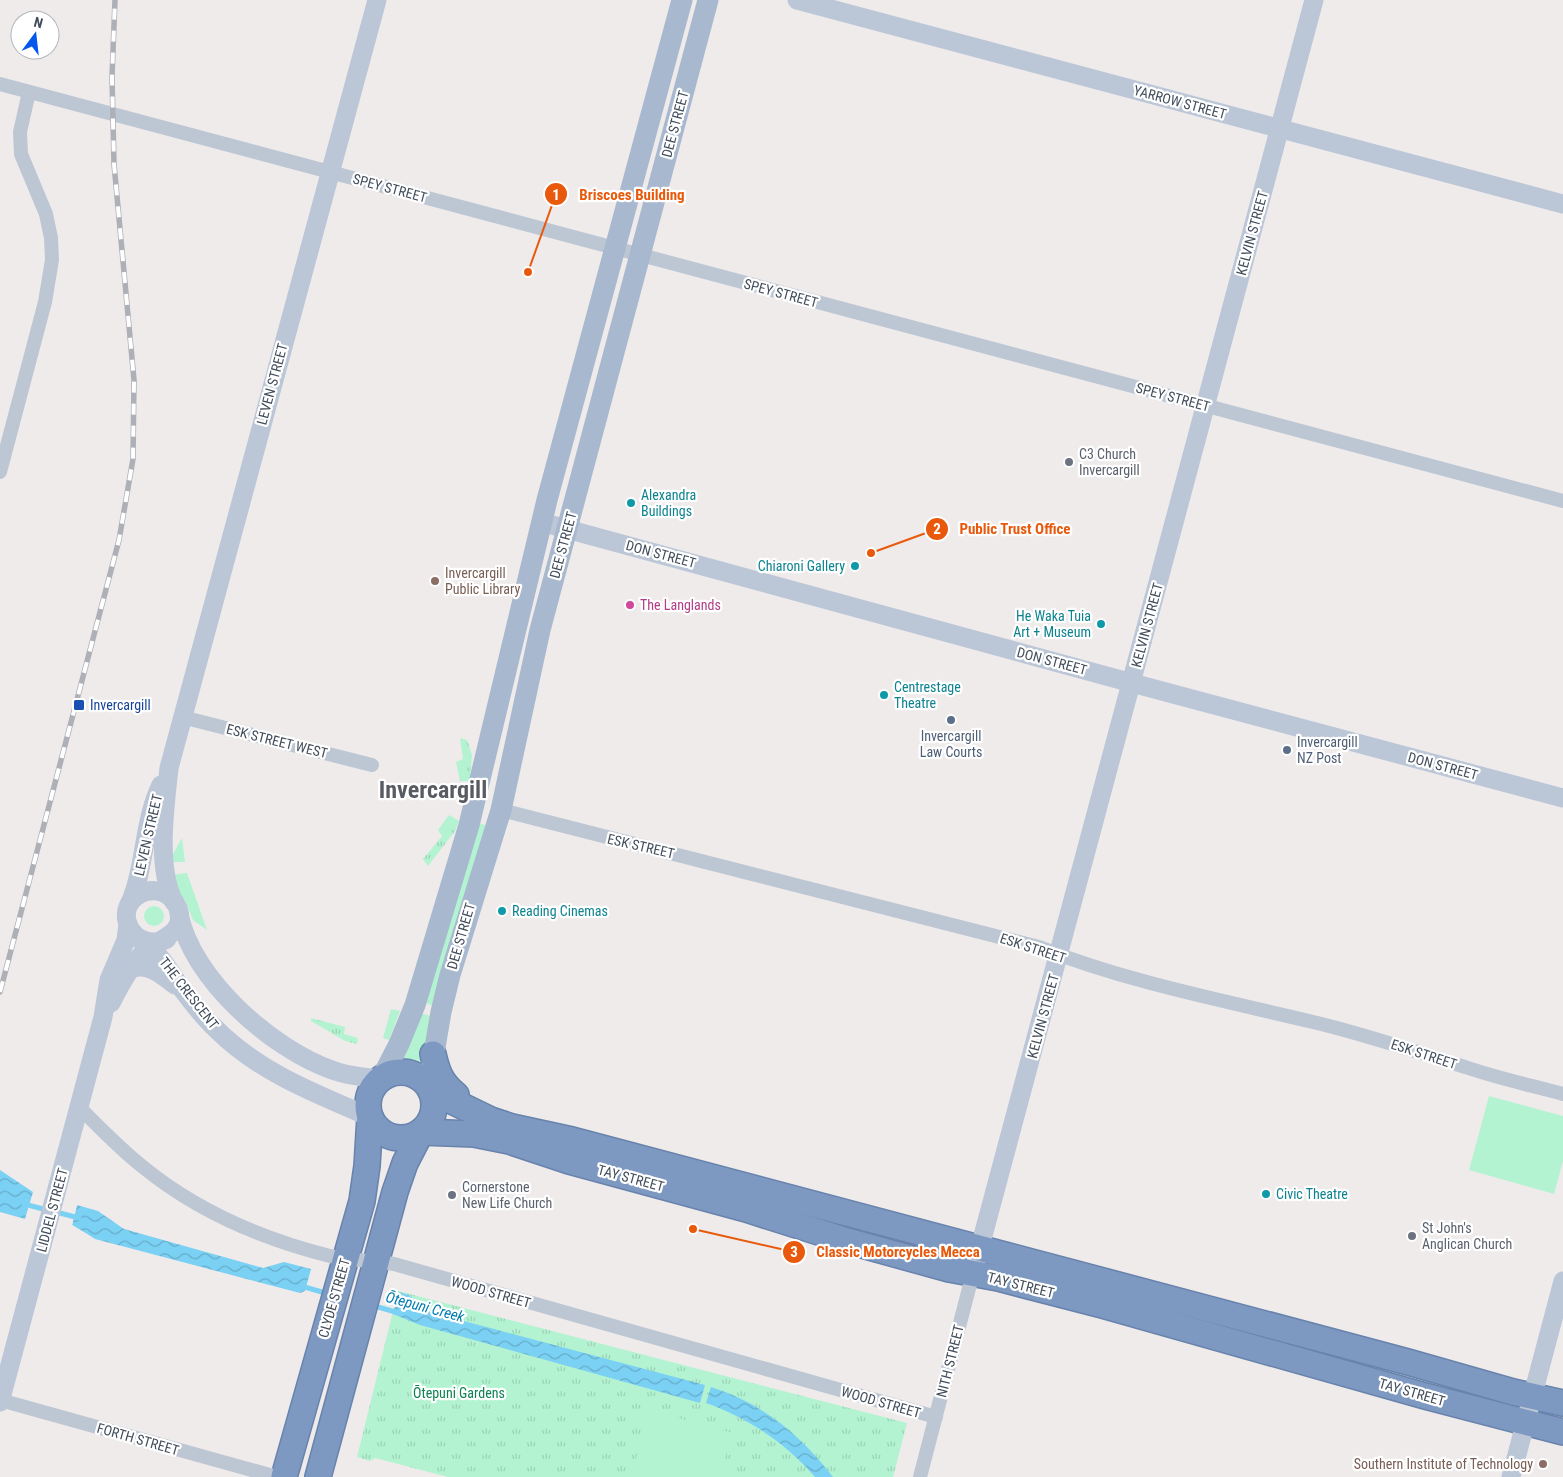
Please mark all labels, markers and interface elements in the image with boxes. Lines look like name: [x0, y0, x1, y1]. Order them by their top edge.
north arrow: [10, 10, 60, 60]
text: N: [32, 14, 45, 31]
street label: YARROW STREET: [1132, 82, 1228, 122]
street label: DEE STREET: [658, 89, 692, 159]
street label: SPEY STREET: [351, 170, 429, 206]
callout: Briscoes Building: [544, 179, 694, 209]
text: 1: [552, 186, 560, 204]
text: Briscoes Building: [579, 186, 685, 204]
street label: KELVIN STREET: [1233, 189, 1271, 277]
street label: SPEY STREET: [742, 275, 820, 311]
street label: LEVEN STREET: [253, 342, 291, 426]
street label: SPEY STREET: [1134, 379, 1212, 415]
place label: C3 Church Invercargill: [1079, 446, 1140, 478]
marker: C3 Church Invercargill: [1063, 456, 1075, 468]
place label: Alexandra Buildings: [641, 487, 696, 519]
marker: Alexandra Buildings: [625, 497, 637, 509]
street label: DEE STREET: [546, 510, 580, 580]
callout: Public Trust Office: [925, 514, 1081, 544]
text: 2: [933, 520, 941, 538]
text: Public Trust Office: [959, 520, 1071, 538]
street label: DON STREET: [624, 537, 698, 571]
place label: Chiaroni Gallery: [758, 558, 845, 574]
marker: Chiaroni Gallery: [849, 560, 861, 572]
place label: Invercargill Public Library: [445, 565, 520, 597]
marker: Invercargill Public Library: [429, 575, 441, 587]
street label: KELVIN STREET: [1128, 581, 1166, 669]
place label: The Langlands: [640, 597, 721, 613]
marker: The Langlands: [624, 599, 636, 611]
place label: He Waka Tuia Art + Museum: [1013, 608, 1091, 640]
marker: He Waka Tuia Art + Museum: [1095, 618, 1107, 630]
street label: DON STREET: [1015, 644, 1089, 678]
place label: Centrestage Theatre: [894, 679, 961, 711]
marker: Centrestage Theatre: [878, 689, 890, 701]
place label: Invercargill: [90, 697, 151, 713]
marker: Invercargill: [72, 698, 86, 712]
marker: Invercargill Law Courts: [945, 714, 957, 726]
street label: ESK STREET WEST: [225, 721, 329, 761]
place label: Invercargill Law Courts: [920, 728, 982, 760]
place label: Invercargill NZ Post: [1297, 734, 1358, 766]
marker: Invercargill NZ Post: [1281, 744, 1293, 756]
street label: DON STREET: [1406, 749, 1480, 783]
district label: Invercargill: [379, 776, 487, 804]
street label: LEVEN STREET: [131, 792, 165, 878]
street label: ESK STREET: [606, 831, 676, 861]
street label: DEE STREET: [444, 901, 478, 971]
place label: Reading Cinemas: [512, 903, 608, 919]
marker: Reading Cinemas: [496, 905, 508, 917]
street label: ESK STREET: [998, 930, 1068, 966]
street label: THE CRESCENT: [156, 954, 222, 1032]
street label: KELVIN STREET: [1024, 972, 1062, 1060]
street label: ESK STREET: [1389, 1036, 1459, 1072]
street label: TAY STREET: [596, 1161, 666, 1195]
street label: LIDDEL STREET: [33, 1166, 71, 1254]
place label: Cornerstone New Life Church: [462, 1179, 552, 1211]
place label: Civic Theatre: [1276, 1186, 1348, 1202]
marker: Civic Theatre: [1260, 1188, 1272, 1200]
marker: Cornerstone New Life Church: [446, 1189, 458, 1201]
place label: St John's Anglican Church: [1422, 1220, 1512, 1252]
marker: St John's Anglican Church: [1406, 1230, 1418, 1242]
callout: Classic Motorcycles Mecca: [781, 1237, 990, 1267]
text: 3: [790, 1243, 798, 1261]
text: Classic Motorcycles Mecca: [816, 1243, 980, 1261]
street label: CLYDE STREET: [315, 1256, 353, 1340]
street label: TAY STREET: [986, 1269, 1056, 1301]
street label: WOOD STREET: [449, 1273, 533, 1311]
water label: Ōtepuni Creek: [384, 1288, 467, 1326]
street label: NITH STREET: [933, 1323, 967, 1399]
street label: TAY STREET: [1377, 1375, 1447, 1409]
street label: WOOD STREET: [839, 1383, 923, 1421]
park label: Ōtepuni Gardens: [413, 1385, 505, 1401]
street label: FORTH STREET: [95, 1420, 181, 1458]
place label: Southern Institute of Technology: [1354, 1456, 1533, 1472]
marker: Southern Institute of Technology: [1537, 1458, 1549, 1470]

